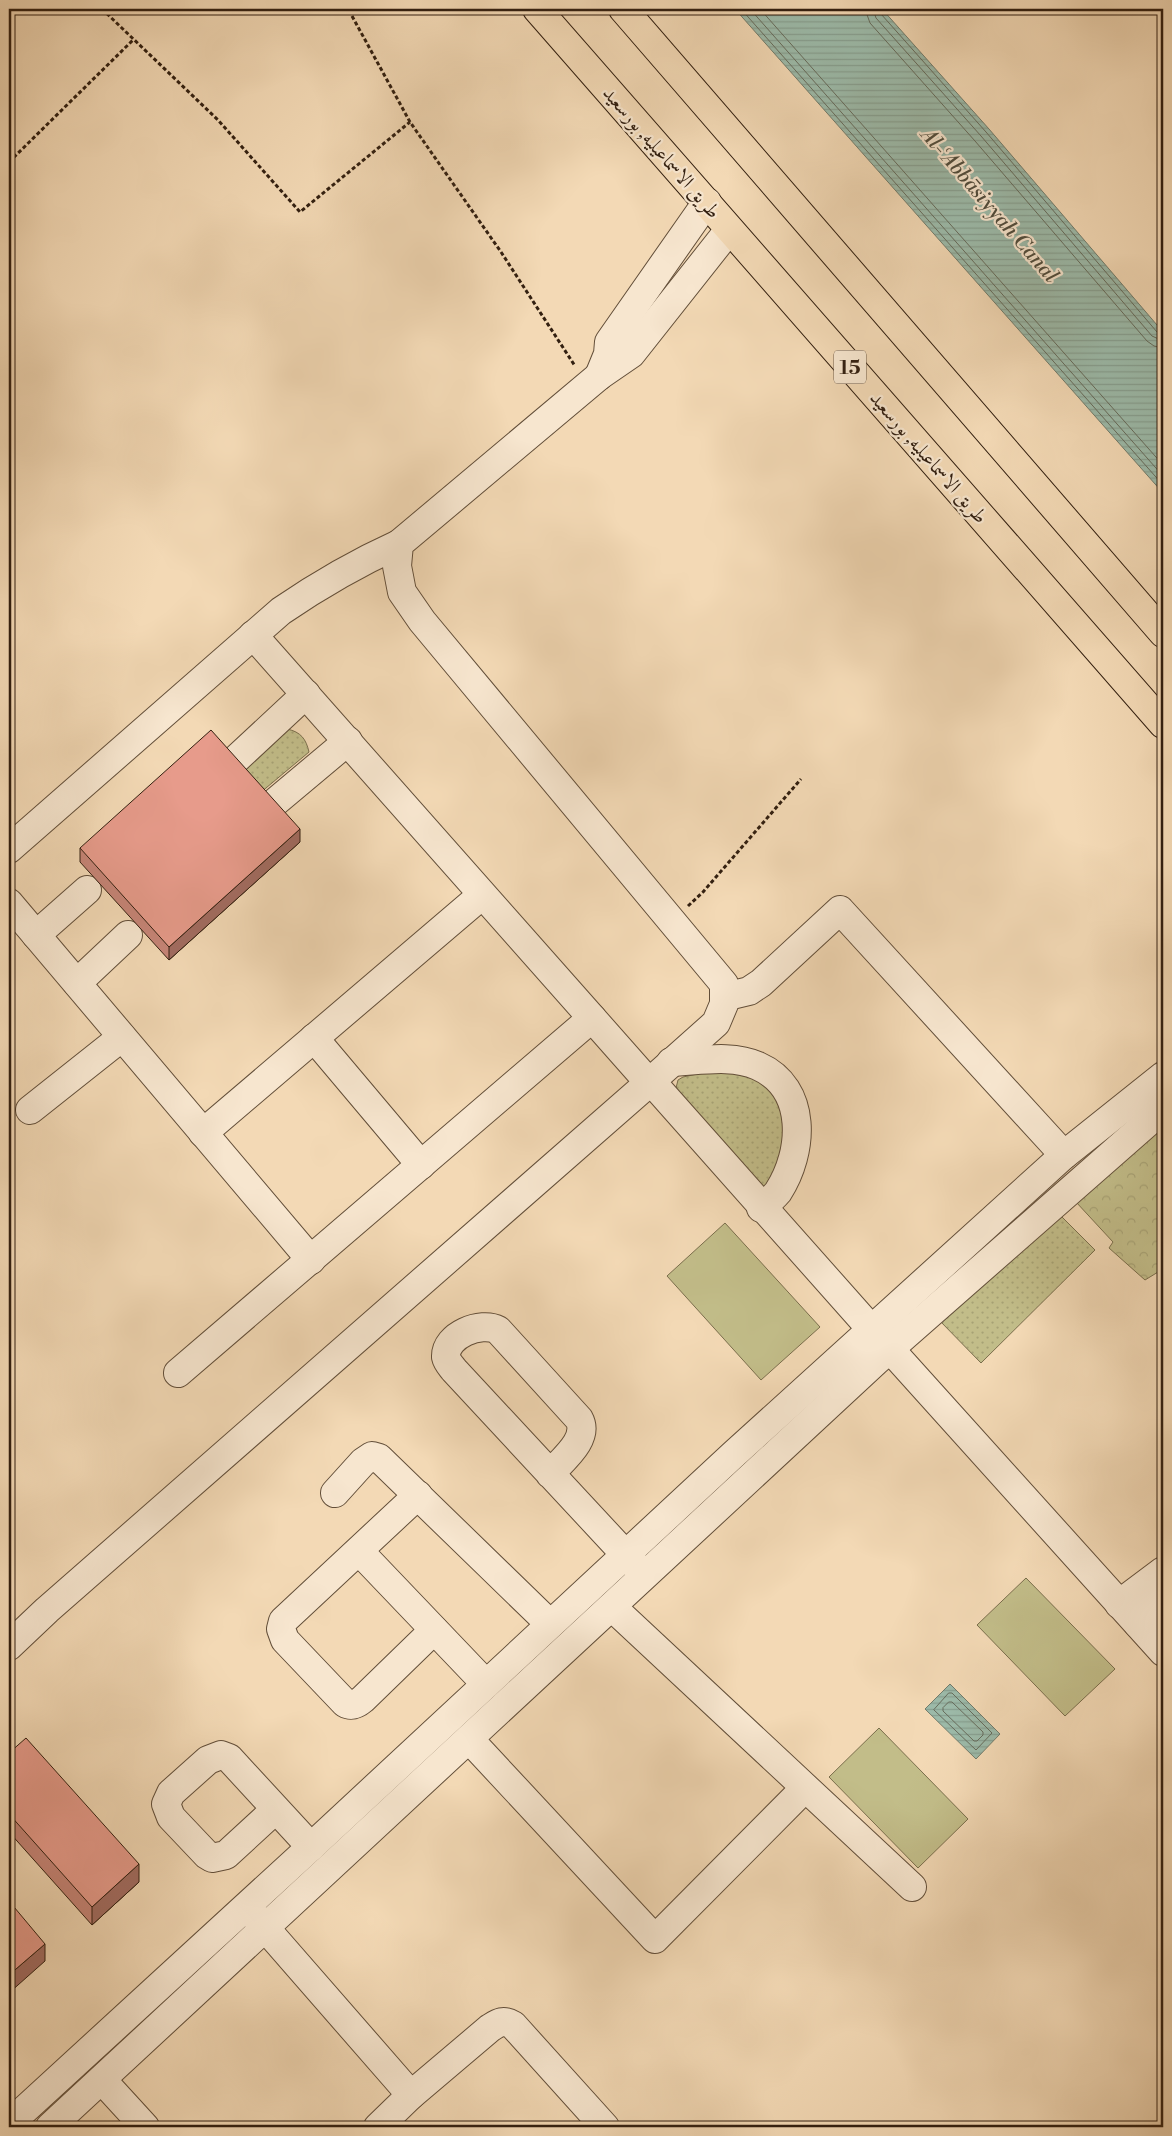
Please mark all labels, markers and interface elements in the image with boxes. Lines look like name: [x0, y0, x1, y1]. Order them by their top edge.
street label: طريق الاسماعيليه, بورسعيد: [596, 82, 725, 224]
water label: Al-ʿAbbāsiyyah Canal: [914, 121, 1064, 289]
road number: 15: [834, 351, 866, 384]
street label: طريق الاسماعيليه, بورسعيد: [863, 387, 992, 529]

